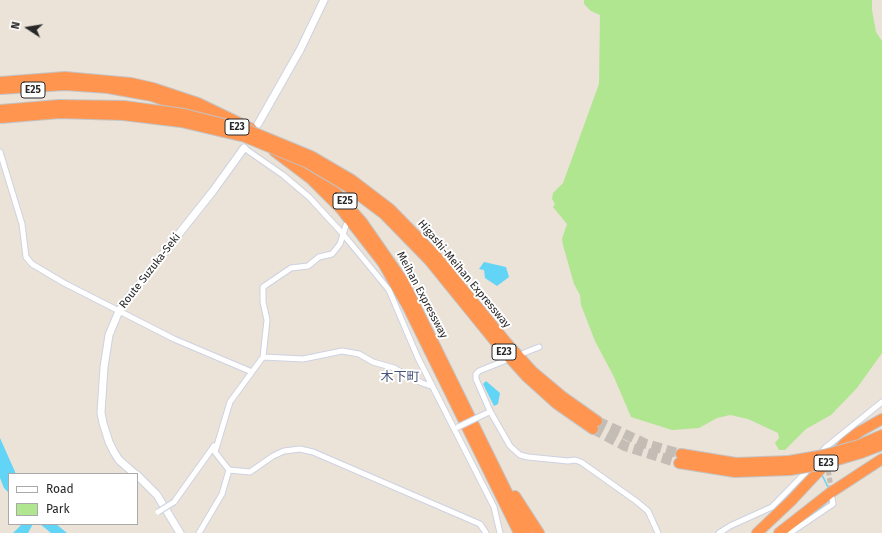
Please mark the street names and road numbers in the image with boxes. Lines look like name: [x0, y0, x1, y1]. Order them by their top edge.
road number: E25: [21, 82, 45, 98]
road number: E23: [225, 119, 249, 135]
road number: E25: [333, 193, 357, 209]
street label: Higashi-Meihan Expressway: [415, 217, 513, 331]
street label: Route Suzuka-Seki: [117, 231, 183, 311]
street label: Meihan Expressway: [394, 249, 450, 341]
road number: E23: [492, 344, 516, 360]
road number: E23: [814, 455, 838, 471]

